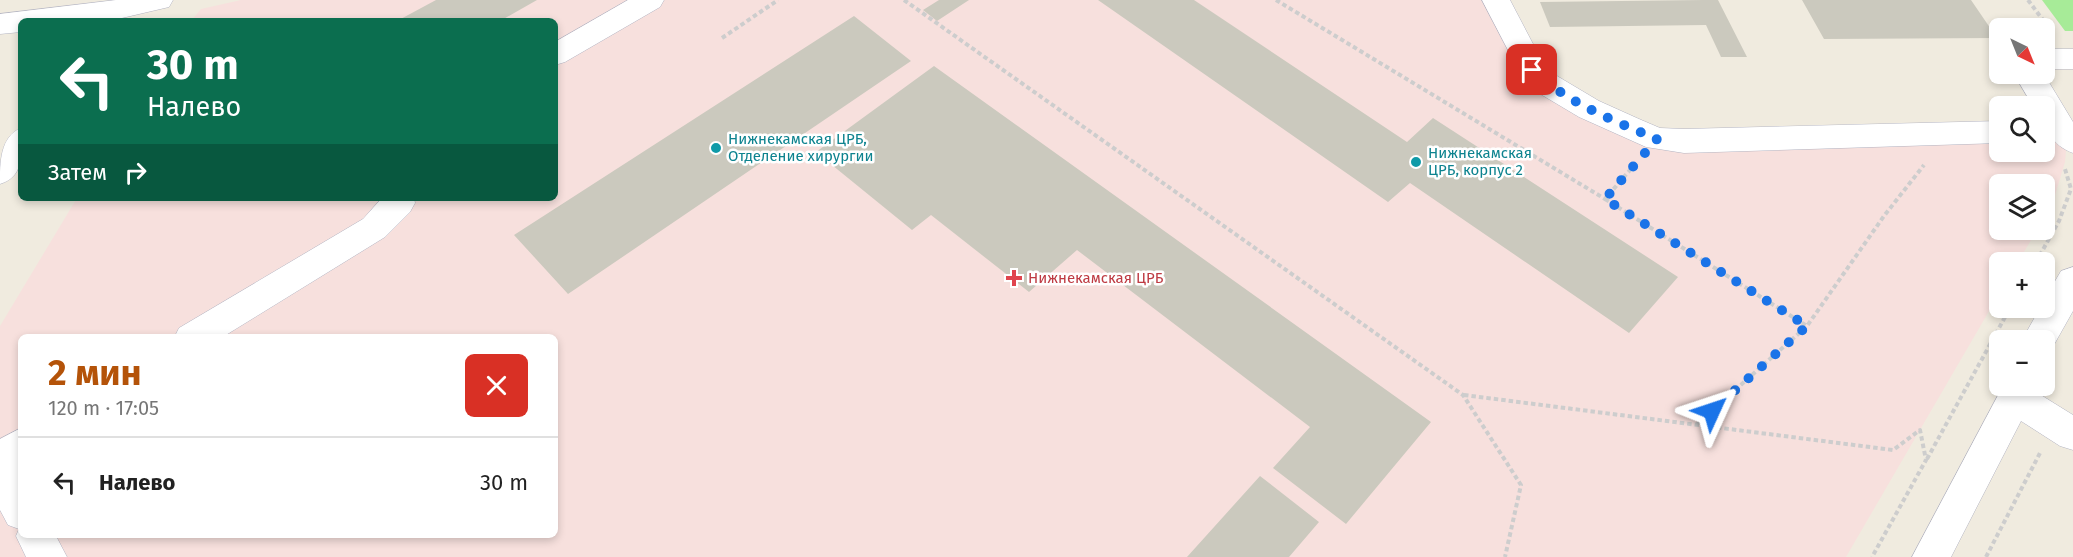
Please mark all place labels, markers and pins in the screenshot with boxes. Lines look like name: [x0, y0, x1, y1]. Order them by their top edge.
pin: [1506, 44, 1557, 95]
place label: Нижнекамская ЦРБ, Отделение хирургии: [728, 130, 873, 165]
marker: Нижнекамская ЦРБ, Отделение хирургии: [709, 141, 723, 155]
place label: Нижнекамская ЦРБ, корпус 2: [1428, 144, 1532, 179]
marker: Нижнекамская ЦРБ, корпус 2: [1409, 155, 1423, 169]
marker: Нижнекамская ЦРБ: [1005, 269, 1023, 287]
place label: Нижнекамская ЦРБ: [1028, 269, 1164, 287]

